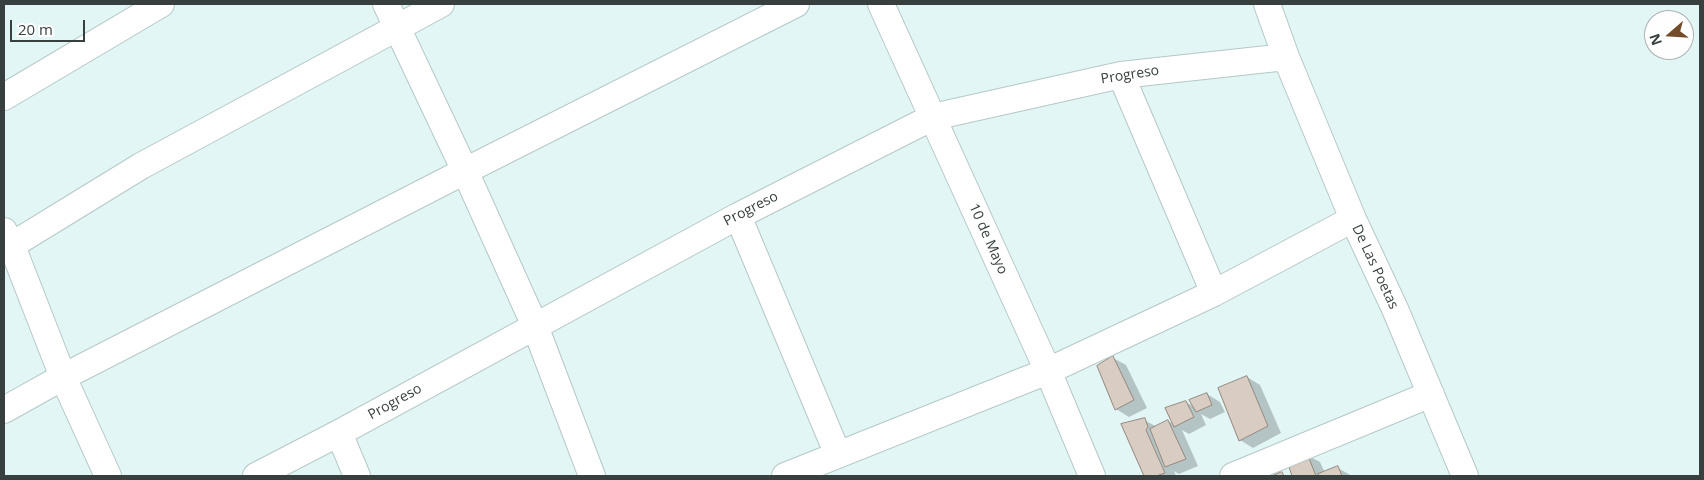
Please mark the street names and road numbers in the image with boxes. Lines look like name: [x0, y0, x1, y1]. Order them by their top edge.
street label: Progreso: [1100, 62, 1160, 88]
street label: Progreso: [721, 188, 781, 230]
street label: 10 de Mayo: [965, 201, 1011, 277]
street label: De Las Poetas: [1348, 222, 1402, 312]
street label: Progreso: [365, 380, 425, 424]

